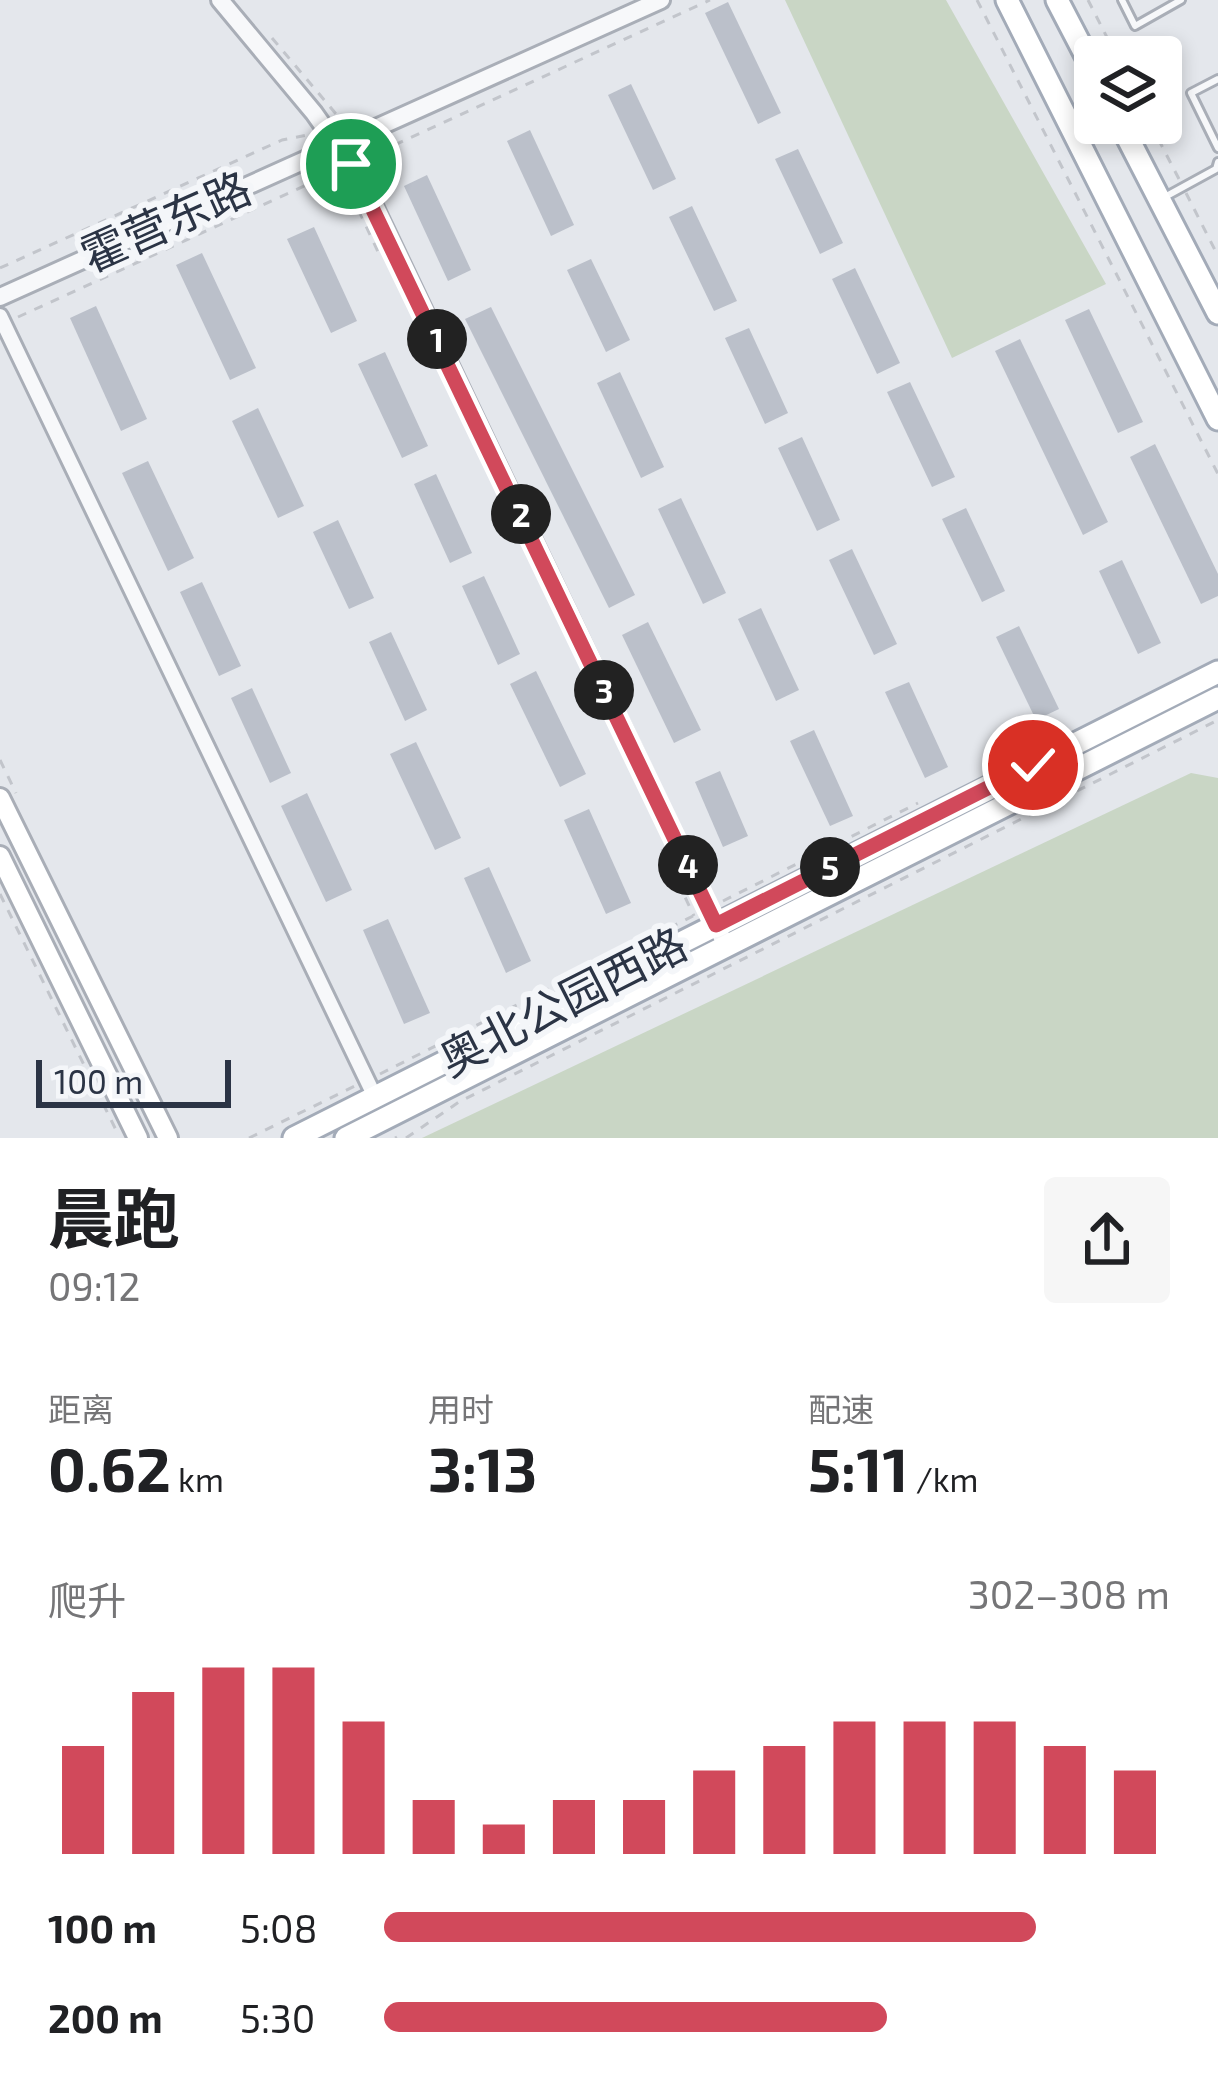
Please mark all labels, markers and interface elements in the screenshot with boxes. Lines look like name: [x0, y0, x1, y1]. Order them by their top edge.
map controls: [1074, 36, 1182, 144]
button: layers: [1074, 36, 1182, 144]
pin: [300, 113, 402, 215]
icon: arrive: [318, 131, 384, 197]
street label: 霍营东路: [72, 159, 258, 281]
pin: 1: [407, 309, 467, 369]
text: 1: [430, 319, 444, 359]
pin: 2: [491, 484, 551, 544]
text: 2: [511, 494, 531, 534]
pin: 3: [574, 660, 634, 720]
text: 3: [595, 670, 613, 710]
pin: [982, 714, 1084, 816]
icon: check: [1000, 732, 1066, 798]
pin: 4: [658, 835, 718, 895]
pin: 5: [800, 837, 860, 897]
text: 4: [677, 845, 699, 885]
text: 5: [821, 847, 839, 887]
street label: 奥北公园西路: [430, 915, 695, 1086]
scale bar: [36, 1054, 231, 1107]
text: 100 m: [54, 1061, 143, 1101]
text: 晨跑: [48, 1177, 180, 1256]
button: share: [1044, 1177, 1170, 1303]
text: 09:12: [48, 1262, 140, 1309]
text: 距离: [48, 1389, 114, 1429]
text: 用时: [428, 1389, 494, 1429]
text: 配速: [808, 1389, 874, 1429]
text: 0.62: [48, 1432, 171, 1504]
text: 3:13: [428, 1432, 537, 1504]
text: 5:11: [808, 1432, 908, 1504]
text: km: [171, 1459, 224, 1499]
text: /km: [908, 1459, 979, 1499]
text: 302–308 m: [968, 1570, 1170, 1617]
text: 爬升: [48, 1576, 126, 1623]
text: 100 m: [48, 1904, 157, 1951]
text: 5:08: [240, 1904, 317, 1951]
text: 200 m: [48, 1994, 163, 2041]
text: 5:30: [240, 1994, 315, 2041]

